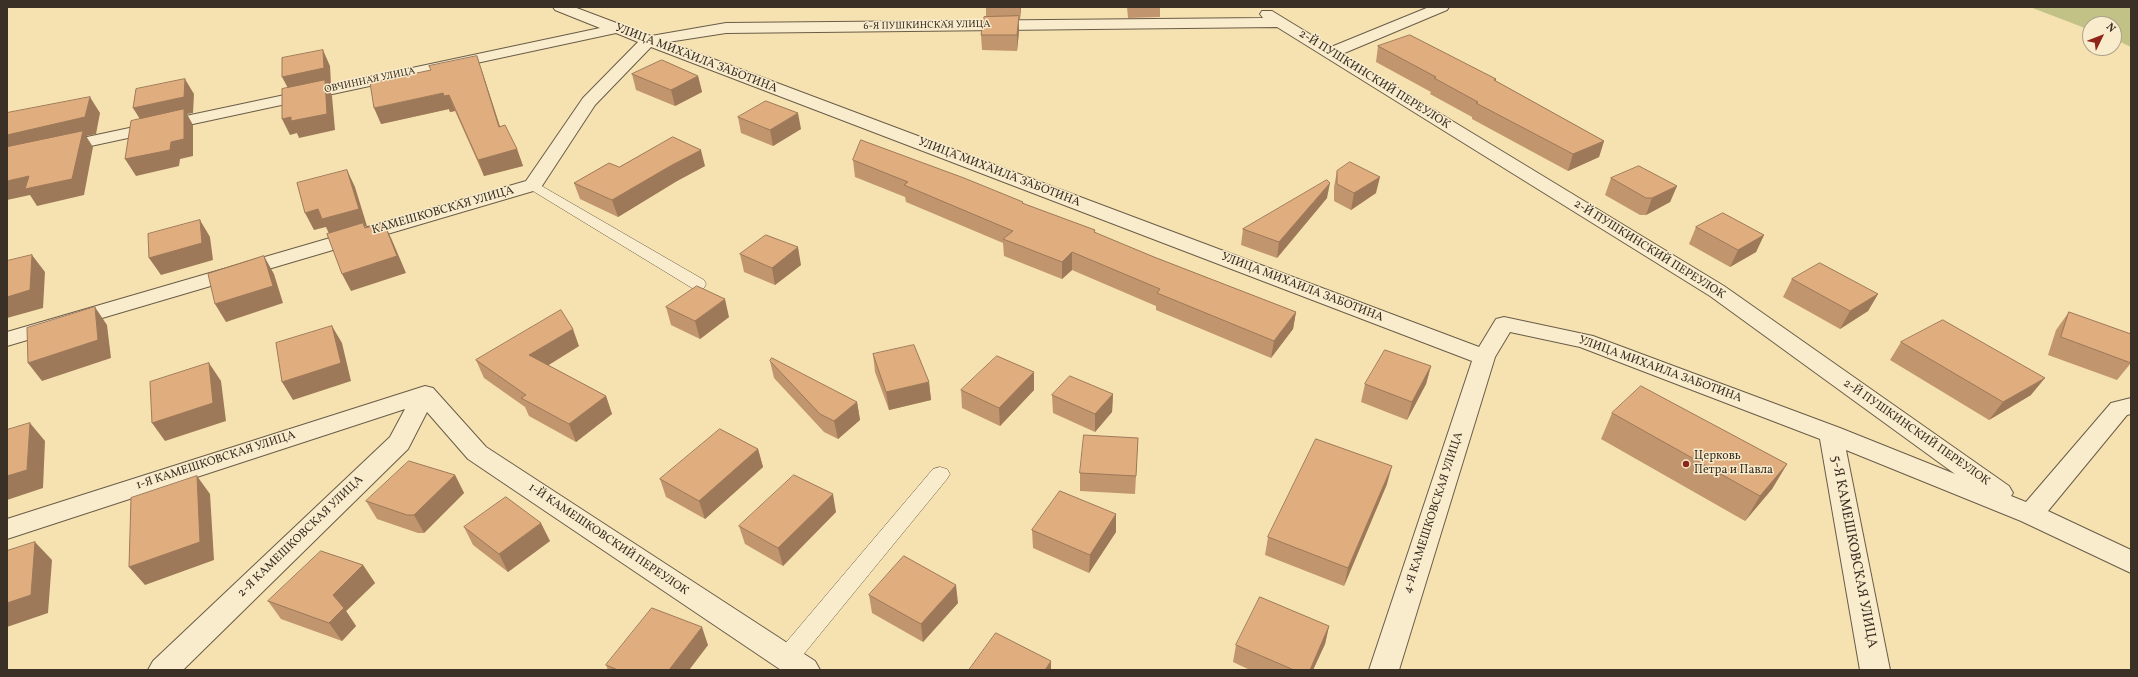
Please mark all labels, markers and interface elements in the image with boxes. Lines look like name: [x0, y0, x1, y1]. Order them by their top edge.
north arrow: [2082, 16, 2122, 56]
street label: 6-Я ПУШКИНСКАЯ УЛИЦА: [863, 19, 991, 33]
text: N: [2102, 20, 2119, 36]
street label: УЛИЦА МИХАИЛА ЗАБОТИНА: [613, 21, 779, 97]
street label: 2-Й ПУШКИНСКИЙ ПЕРЕУЛОК: [1296, 27, 1452, 133]
street label: ОВЧИННАЯ УЛИЦА: [323, 66, 417, 96]
street label: УЛИЦА МИХАИЛА ЗАБОТИНА: [916, 135, 1082, 211]
street label: КАМЕШКОВСКАЯ УЛИЦА: [370, 184, 516, 238]
street label: 2-Й ПУШКИНСКИЙ ПЕРЕУЛОК: [1571, 197, 1727, 303]
street label: УЛИЦА МИХАИЛА ЗАБОТИНА: [1219, 250, 1385, 326]
street label: УЛИЦА МИХАИЛА ЗАБОТИНА: [1576, 334, 1744, 406]
street label: 2-Й ПУШКИНСКИЙ ПЕРЕУЛОК: [1840, 377, 1992, 489]
street label: 1-Я КАМЕШКОВСКАЯ УЛИЦА: [135, 428, 297, 494]
street label: 4-Я КАМЕШКОВСКАЯ УЛИЦА: [1401, 430, 1467, 596]
place label: Церковь Петра и Павла: [1694, 450, 1773, 478]
street label: 5-Я КАМЕШКОВСКАЯ УЛИЦА: [1826, 454, 1880, 650]
marker: Церковь Петра и Павла: [1681, 459, 1691, 469]
street label: 2-Я КАМЕШКОВСКАЯ УЛИЦА: [235, 473, 367, 601]
street label: 1-Й КАМЕШКОВСКИЙ ПЕРЕУЛОК: [525, 481, 691, 599]

